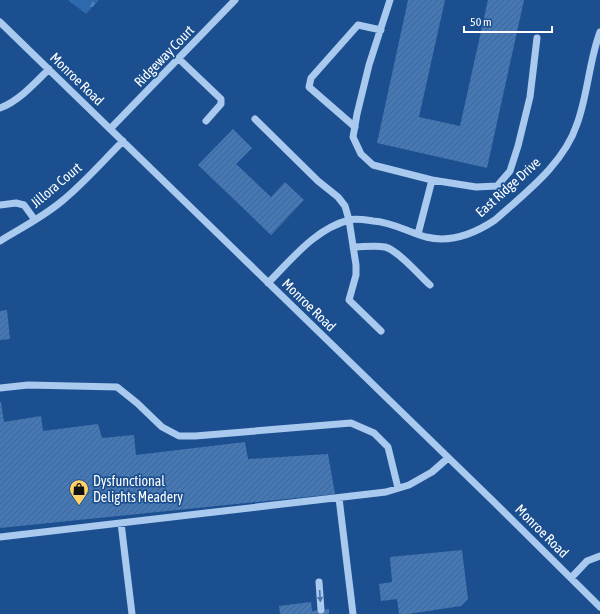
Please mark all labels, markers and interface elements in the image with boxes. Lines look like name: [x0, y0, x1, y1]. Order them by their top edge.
scale bar: [464, 8, 552, 34]
text: 50 m: [470, 15, 492, 29]
street label: Ridgeway Court: [131, 22, 197, 90]
street label: Monroe Road: [47, 49, 107, 109]
street label: East Ridge Drive: [472, 154, 544, 220]
street label: Jillora Court: [27, 159, 85, 211]
street label: Monroe Road: [279, 275, 339, 335]
place label: Dysfunctional Delights Meadery: [93, 473, 183, 505]
shop icon: Dysfunctional Delights Meadery: [68, 478, 90, 506]
street label: Monroe Road: [512, 501, 572, 561]
one-way arrow: [317, 590, 323, 602]

